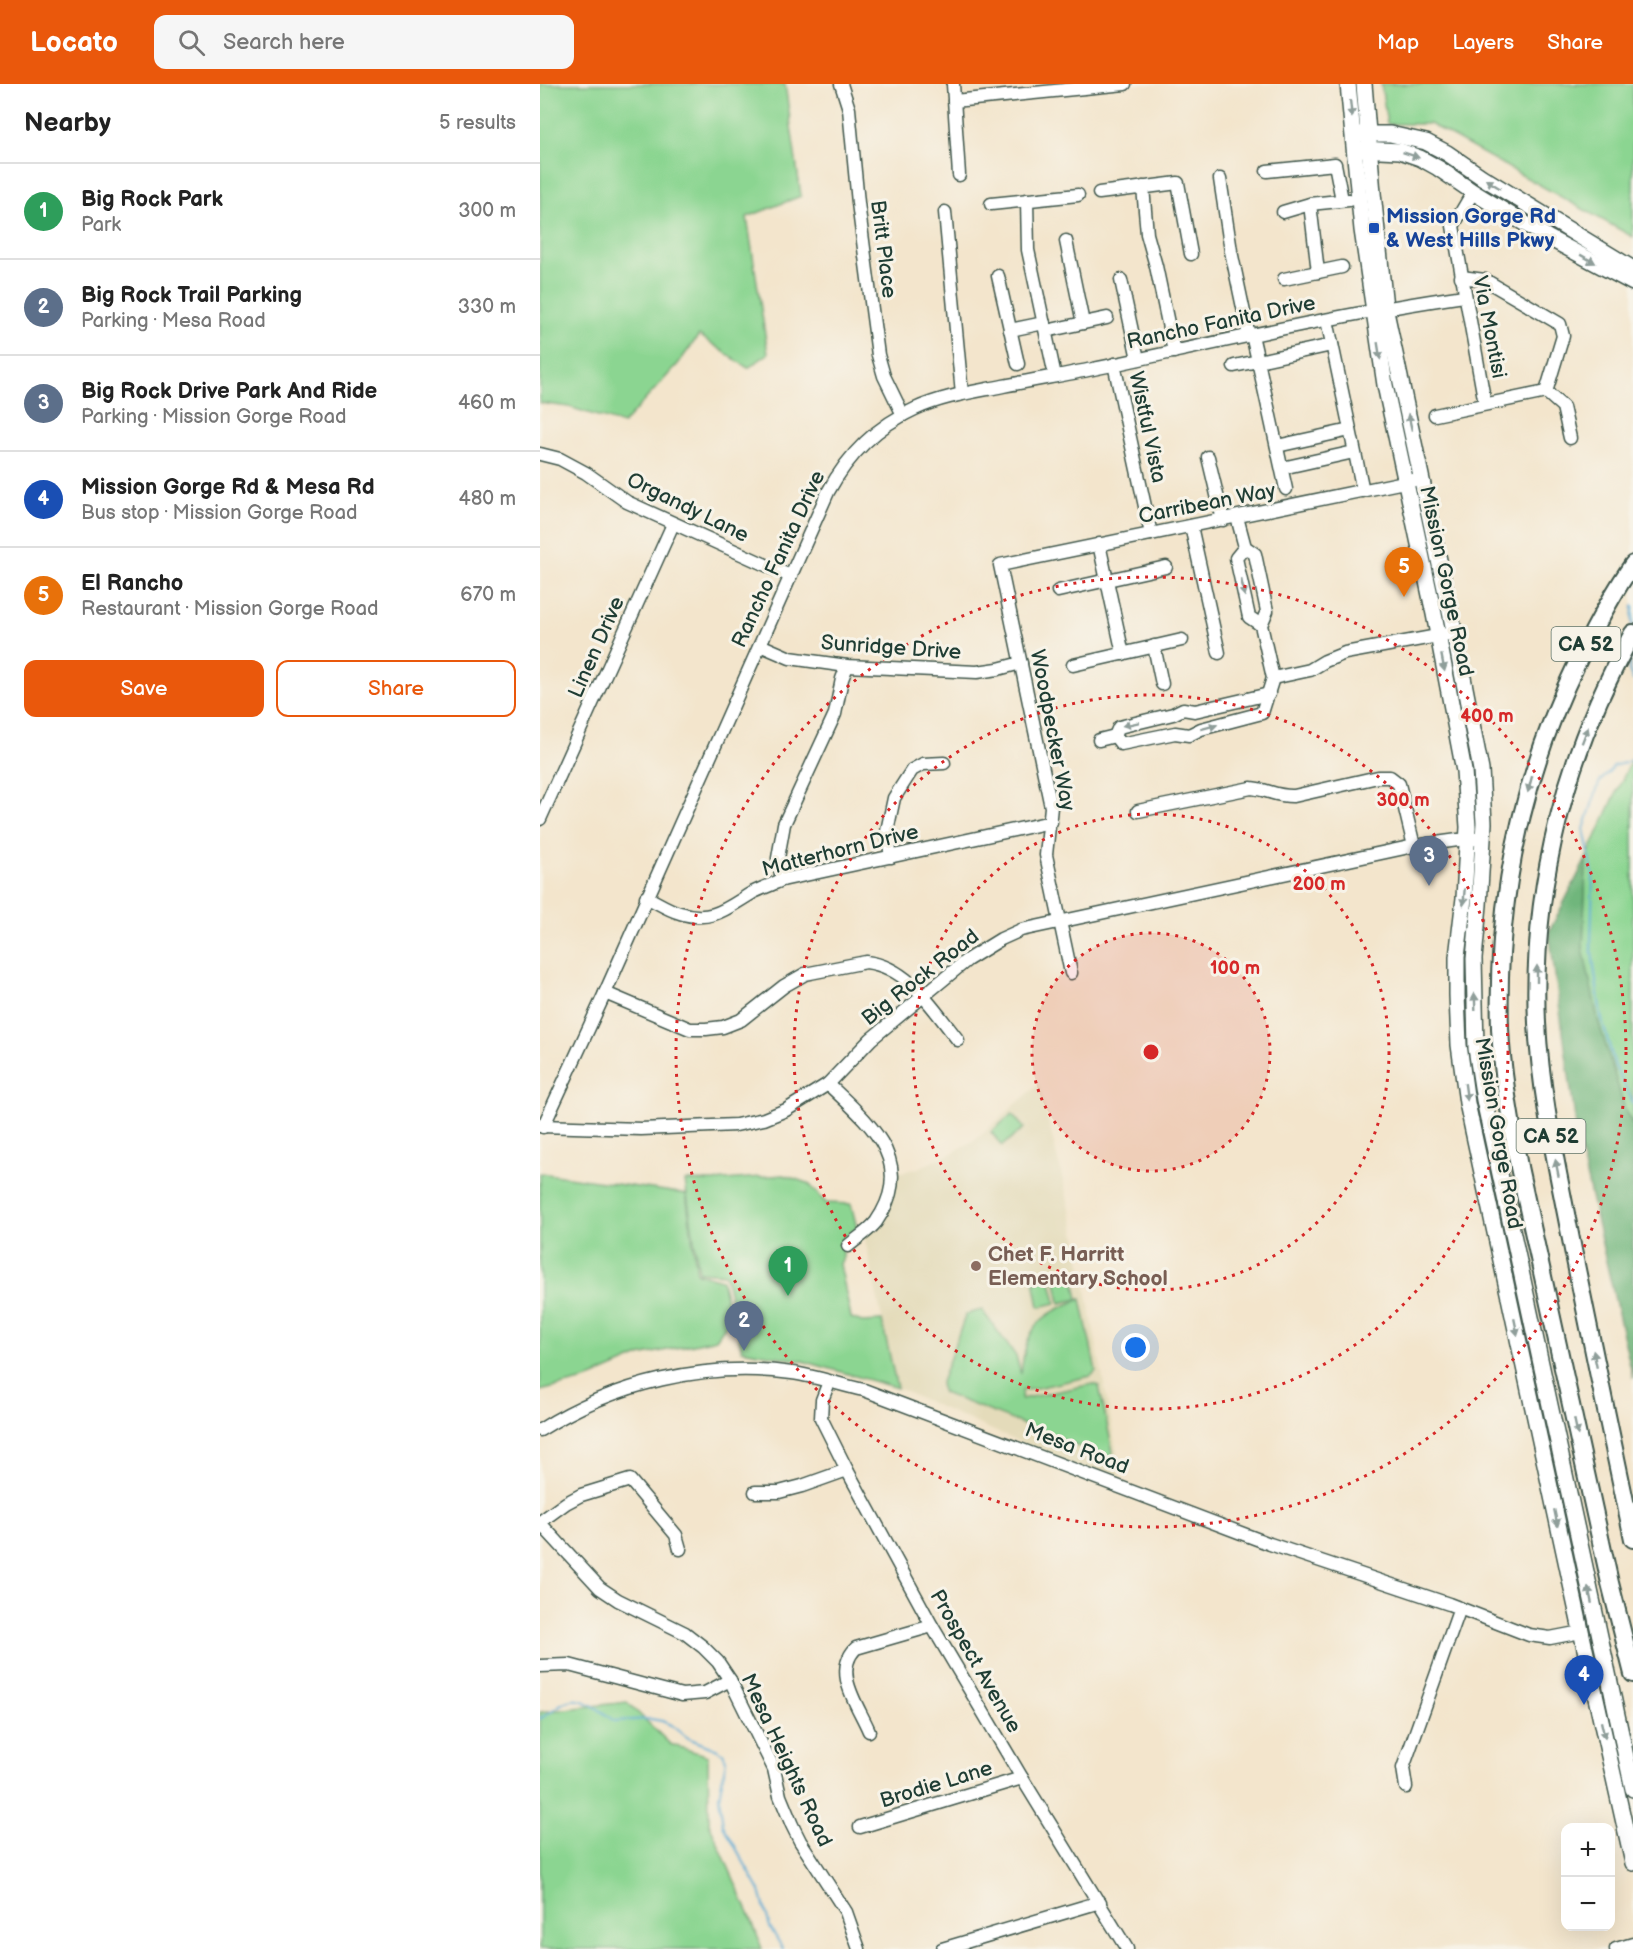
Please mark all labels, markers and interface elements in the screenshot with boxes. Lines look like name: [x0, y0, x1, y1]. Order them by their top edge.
search box: [154, 15, 574, 69]
text: Locato: [30, 26, 118, 59]
icon: search: [175, 26, 208, 59]
text: Search here: [223, 29, 345, 56]
text: Map: [1377, 30, 1419, 55]
text: Layers: [1452, 30, 1514, 55]
text: Share: [1547, 30, 1603, 55]
one-way arrow: [1346, 100, 1356, 119]
text: Nearby: [24, 108, 111, 139]
text: 5 results: [439, 111, 516, 135]
one-way arrow: [1402, 151, 1420, 161]
one-way arrow: [1486, 178, 1502, 190]
text: Big Rock Park: [81, 186, 223, 213]
text: 1: [39, 199, 48, 223]
text: 300 m: [458, 199, 516, 223]
street label: Britt Place: [865, 199, 902, 300]
place label: Mission Gorge Rd & West Hills Pkwy: [1386, 204, 1556, 253]
text: Park: [81, 213, 121, 237]
marker: Mission Gorge Rd & West Hills Pkwy: [1367, 221, 1381, 235]
one-way arrow: [1580, 254, 1597, 264]
street label: Via Montisi: [1467, 274, 1512, 381]
text: Big Rock Trail Parking: [81, 282, 302, 309]
street label: Rancho Fanita Drive: [1124, 290, 1318, 355]
text: 2: [38, 295, 49, 319]
text: 330 m: [458, 295, 516, 319]
text: Parking · Mesa Road: [81, 309, 266, 333]
one-way arrow: [1375, 341, 1384, 360]
street label: Wistful Vista: [1123, 369, 1172, 485]
text: Big Rock Drive Park And Ride: [81, 378, 377, 405]
text: 3: [38, 391, 49, 415]
text: 460 m: [458, 391, 516, 415]
text: Parking · Mission Gorge Road: [81, 405, 347, 429]
one-way arrow: [1404, 412, 1414, 431]
street label: Organdy Lane: [623, 467, 753, 548]
street label: Rancho Fanita Drive: [726, 467, 830, 652]
text: Mission Gorge Rd & Mesa Rd: [81, 474, 374, 501]
street label: Carribean Way: [1136, 478, 1278, 529]
street label: Mission Gorge Road: [1414, 484, 1479, 679]
text: 4: [38, 487, 49, 511]
text: 480 m: [458, 487, 516, 511]
text: Bus stop · Mission Gorge Road: [81, 501, 357, 525]
pin: 5: [1384, 548, 1424, 597]
text: El Rancho: [81, 570, 183, 597]
one-way arrow: [1239, 579, 1248, 598]
text: 5: [38, 583, 49, 607]
text: 670 m: [460, 583, 516, 607]
street label: Linen Drive: [563, 593, 630, 702]
text: Restaurant · Mission Gorge Road: [81, 597, 378, 621]
road number: CA 52: [1552, 627, 1620, 661]
street label: Sunridge Drive: [820, 630, 962, 665]
street label: Woodpecker Way: [1025, 647, 1081, 813]
one-way arrow: [1439, 654, 1448, 673]
button: Save: [24, 660, 264, 717]
button: Share: [276, 660, 516, 717]
text: 400 m: [1460, 706, 1514, 727]
one-way arrow: [1121, 720, 1140, 730]
one-way arrow: [1200, 722, 1218, 731]
one-way arrow: [1581, 726, 1590, 744]
one-way arrow: [1524, 775, 1534, 793]
text: 300 m: [1376, 790, 1430, 811]
street label: Matterhorn Drive: [759, 819, 921, 882]
pin: 3: [1410, 836, 1448, 886]
text: 200 m: [1292, 874, 1346, 895]
one-way arrow: [1459, 888, 1468, 907]
street label: Big Rock Road: [857, 924, 984, 1031]
text: 100 m: [1210, 958, 1260, 979]
one-way arrow: [1532, 965, 1542, 984]
one-way arrow: [1470, 993, 1479, 1012]
street label: Mission Gorge Road: [1469, 1035, 1528, 1231]
centre of rings: [1141, 1042, 1161, 1062]
one-way arrow: [1461, 1082, 1470, 1101]
road number: CA 52: [1516, 1119, 1586, 1153]
one-way arrow: [1552, 1158, 1561, 1177]
place label: Chet F. Harritt Elementary School: [988, 1242, 1168, 1291]
pin: 1: [768, 1246, 808, 1296]
marker: Chet F. Harritt Elementary School: [969, 1259, 983, 1273]
pin: 2: [724, 1302, 764, 1351]
one-way arrow: [1511, 1318, 1521, 1336]
your location: [1121, 1333, 1150, 1362]
one-way arrow: [1590, 1349, 1599, 1368]
street label: Mesa Road: [1021, 1417, 1132, 1480]
one-way arrow: [1572, 1418, 1582, 1436]
one-way arrow: [1552, 1509, 1561, 1528]
street label: Prospect Avenue: [924, 1585, 1027, 1737]
one-way arrow: [1584, 1586, 1594, 1604]
pin: 4: [1564, 1656, 1604, 1705]
street label: Mesa Heights Road: [735, 1670, 838, 1851]
one-way arrow: [1598, 1721, 1608, 1739]
street label: Brodie Lane: [877, 1756, 995, 1813]
map controls: [1561, 1823, 1615, 1931]
button: +: [1561, 1823, 1615, 1877]
button: −: [1561, 1877, 1615, 1931]

